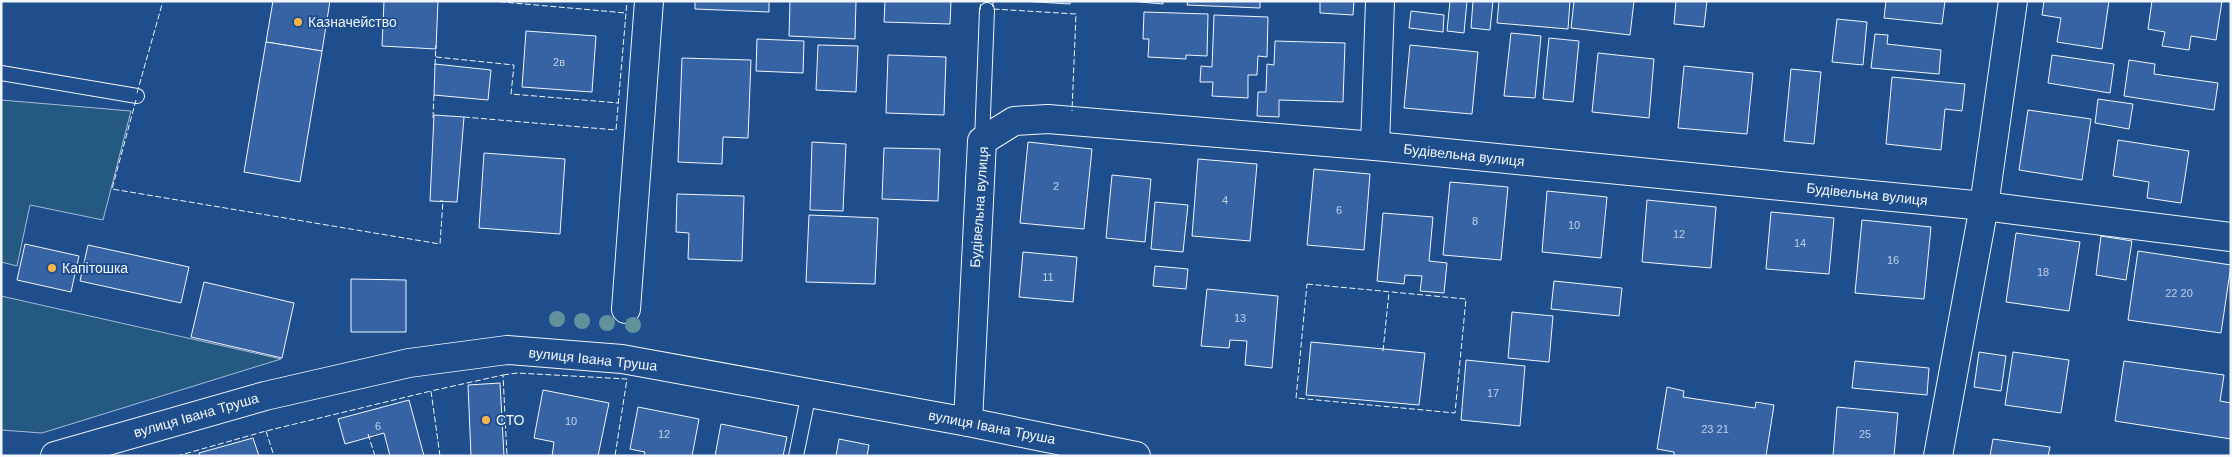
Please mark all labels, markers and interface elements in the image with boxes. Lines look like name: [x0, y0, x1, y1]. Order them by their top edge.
place label: Казначейство: [308, 14, 397, 30]
marker: Казначейство: [292, 16, 304, 28]
house number: 2в: [553, 56, 565, 68]
street label: Будівельна вулиця: [1403, 141, 1525, 169]
street label: Будівельна вулиця: [967, 146, 991, 268]
house number: 2: [1053, 180, 1059, 192]
street label: Будівельна вулиця: [1806, 180, 1928, 208]
house number: 4: [1222, 194, 1228, 206]
house number: 6: [1336, 204, 1342, 216]
house number: 8: [1472, 215, 1478, 227]
house number: 10: [1568, 219, 1580, 231]
house number: 12: [1673, 228, 1685, 240]
house number: 14: [1794, 237, 1806, 249]
house number: 16: [1887, 254, 1899, 266]
place label: Капітошка: [62, 260, 128, 276]
marker: Капітошка: [46, 262, 58, 274]
house number: 18: [2037, 266, 2049, 278]
house number: 11: [1042, 271, 1054, 283]
house number: 22 20: [2165, 287, 2193, 299]
house number: 13: [1234, 312, 1246, 324]
street label: вулиця Івана Труша: [528, 344, 658, 374]
house number: 17: [1487, 387, 1499, 399]
street label: вулиця Івана Труша: [132, 389, 260, 440]
street label: вулиця Івана Труша: [927, 407, 1057, 447]
place label: СТО: [496, 412, 525, 428]
marker: СТО: [480, 414, 492, 426]
house number: 10: [565, 415, 577, 427]
house number: 6: [375, 420, 381, 432]
house number: 23 21: [1701, 423, 1729, 435]
house number: 12: [658, 428, 670, 440]
house number: 25: [1859, 428, 1871, 440]

